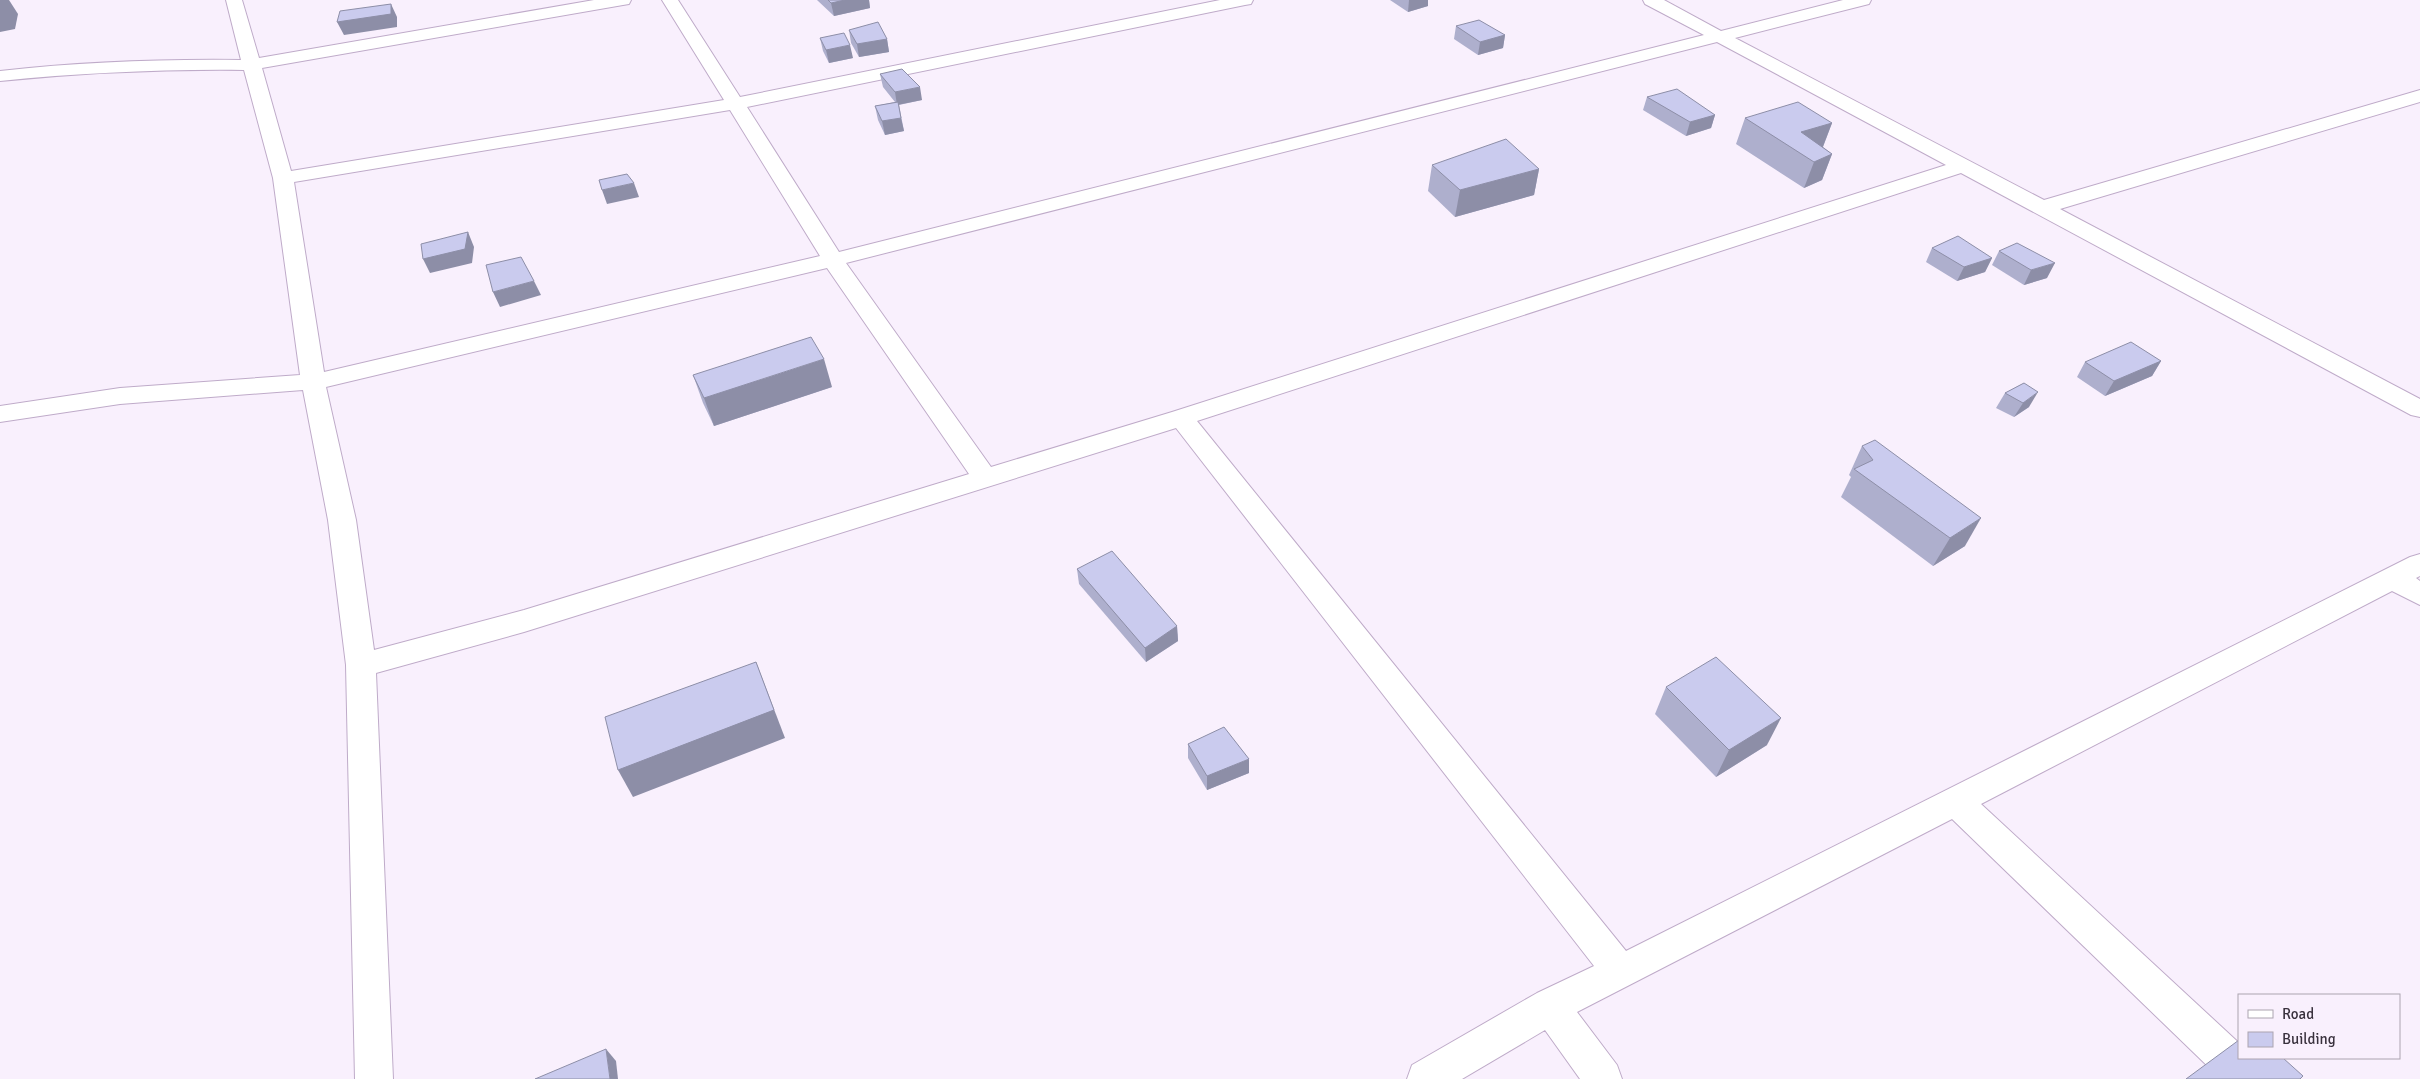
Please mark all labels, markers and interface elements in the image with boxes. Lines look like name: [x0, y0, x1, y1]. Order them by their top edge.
legend: [2238, 994, 2400, 1059]
text: Road: [2282, 1005, 2314, 1023]
text: Building: [2282, 1030, 2336, 1048]

